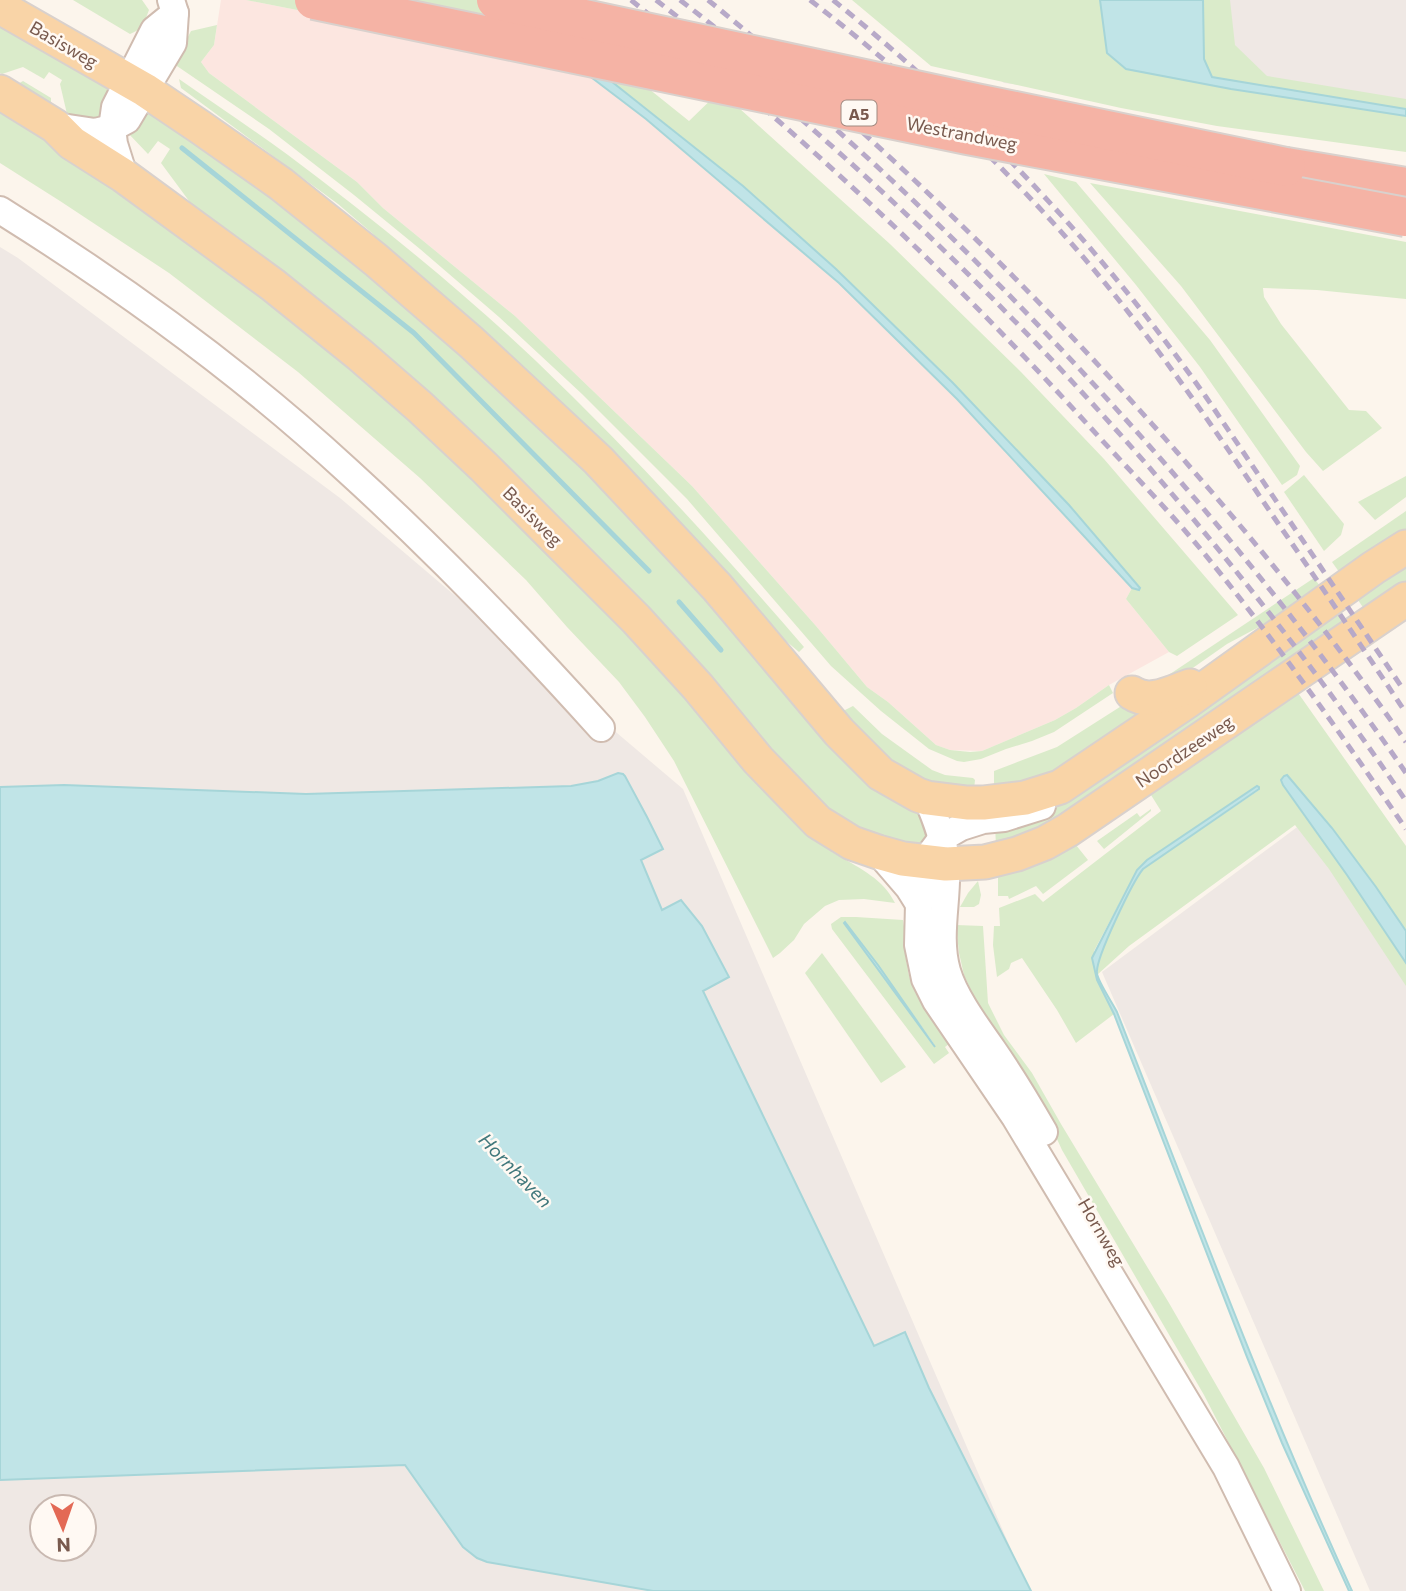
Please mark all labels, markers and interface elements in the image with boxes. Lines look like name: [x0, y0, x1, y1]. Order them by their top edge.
street label: Basisweg: [26, 16, 102, 72]
road number: A5: [842, 100, 876, 125]
street label: Westrandweg: [905, 111, 1020, 155]
street label: Basisweg: [499, 482, 568, 551]
street label: Noordzeeweg: [1131, 710, 1237, 792]
water label: Hornhaven: [475, 1128, 557, 1212]
street label: Hornweg: [1074, 1194, 1130, 1270]
north arrow: [28, 1493, 98, 1563]
text: N: [56, 1534, 71, 1557]

